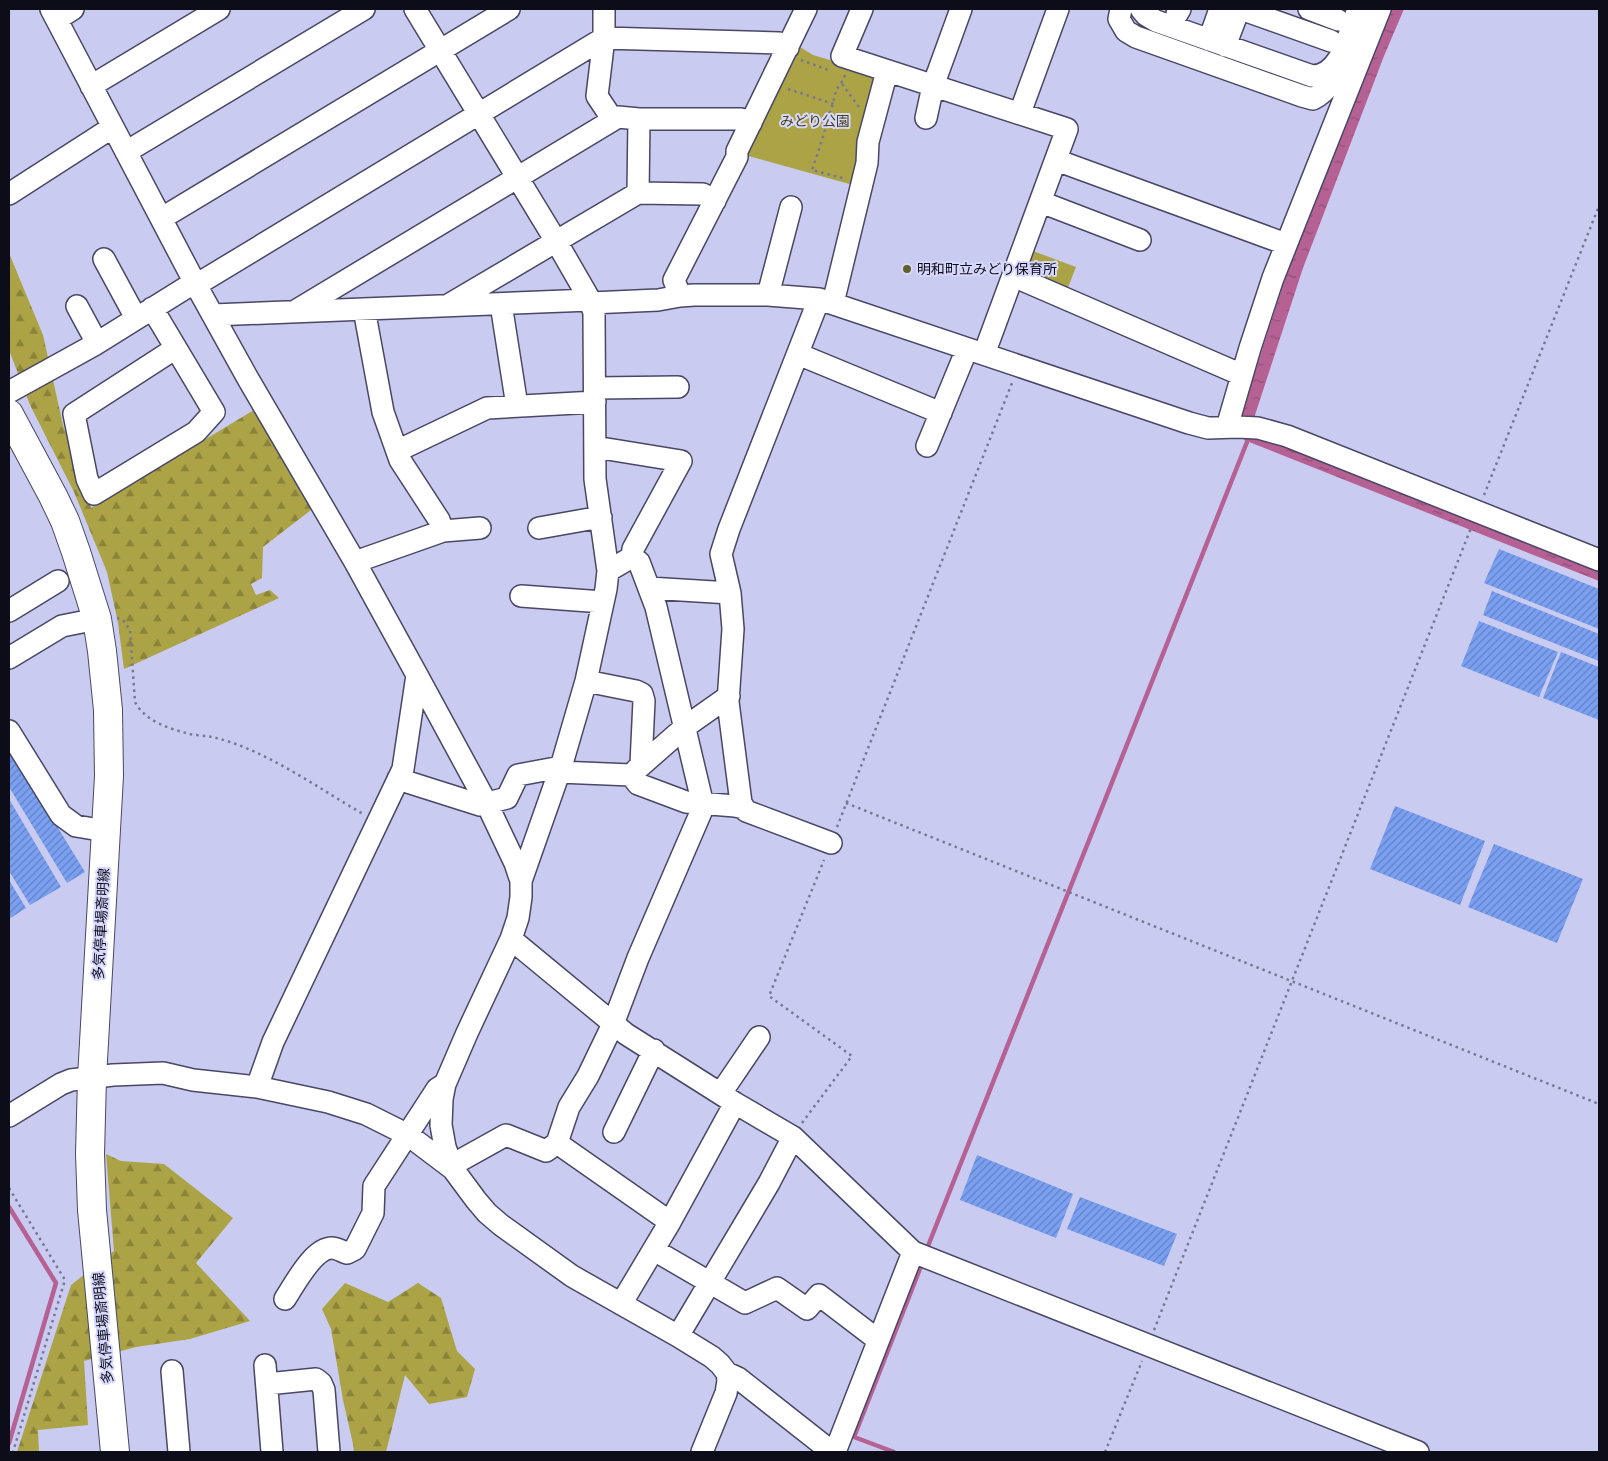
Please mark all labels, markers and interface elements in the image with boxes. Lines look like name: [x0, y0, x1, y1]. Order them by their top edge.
park label: みどり公園: [780, 113, 850, 129]
place label: 明和町立みどり保育所: [917, 261, 1057, 277]
marker: 明和町立みどり保育所: [901, 263, 913, 275]
street label: 多気停車場斎明線: [90, 868, 112, 980]
street label: 多気停車場斎明線: [90, 1272, 116, 1384]

